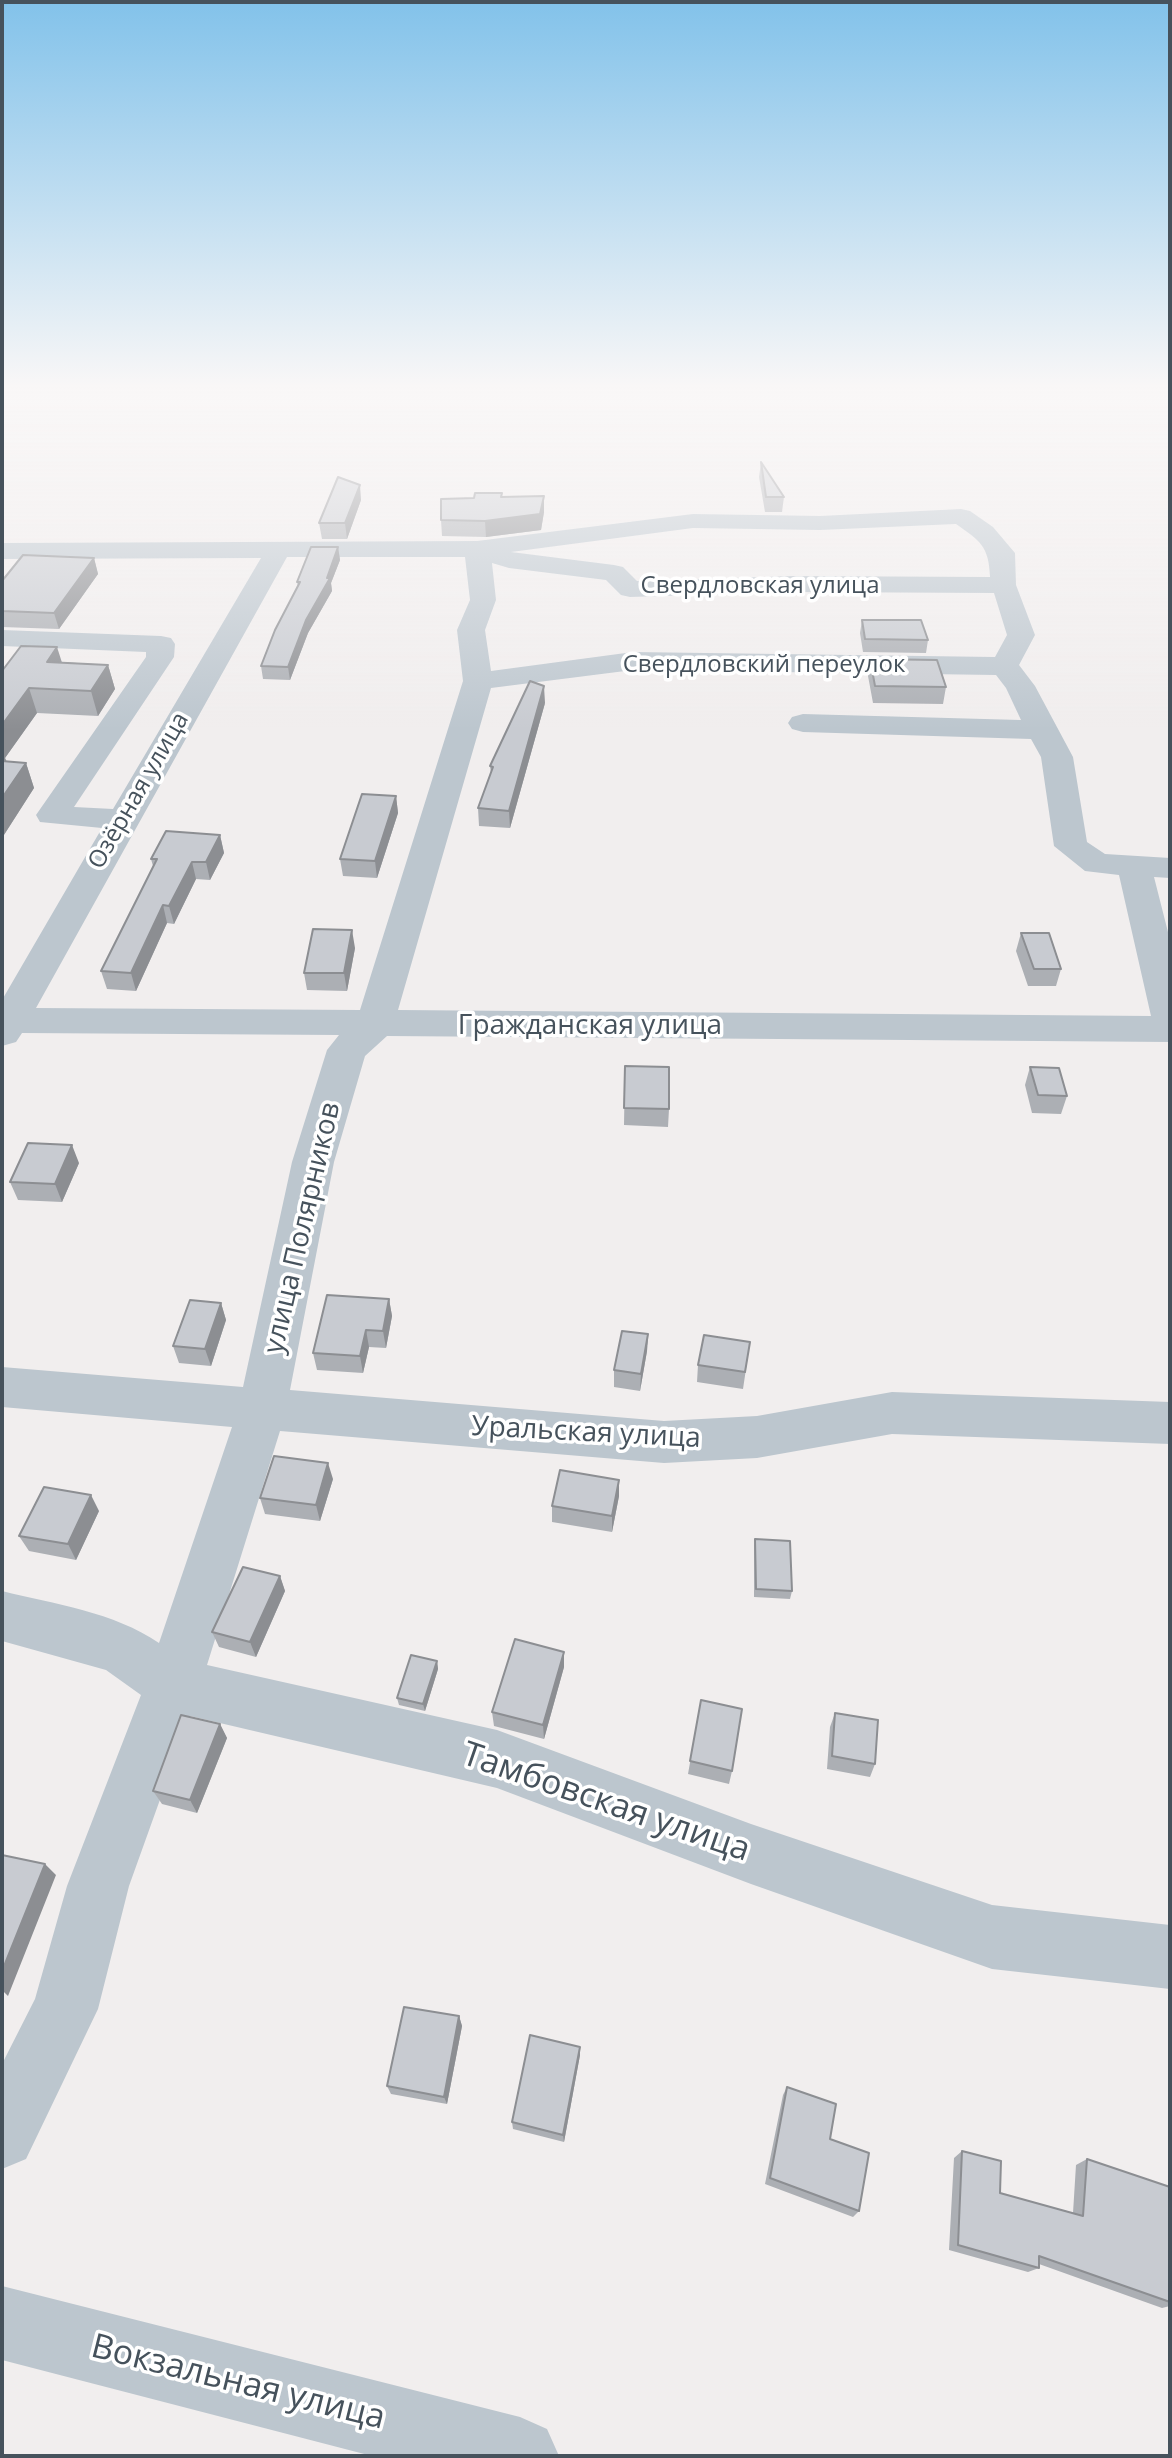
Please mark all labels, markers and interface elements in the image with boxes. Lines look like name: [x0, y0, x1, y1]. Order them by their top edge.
street label: Свердловская улица: [641, 572, 879, 600]
street label: Свердловский переулок: [623, 651, 905, 679]
street label: Озёрная улица: [83, 708, 195, 874]
street label: Гражданская улица: [458, 1009, 722, 1043]
street label: улица Полярников: [258, 1099, 348, 1357]
street label: Уральская улица: [470, 1410, 702, 1456]
street label: Тамбовская улица: [457, 1735, 755, 1871]
street label: Вокзальная улица: [87, 2327, 389, 2439]

